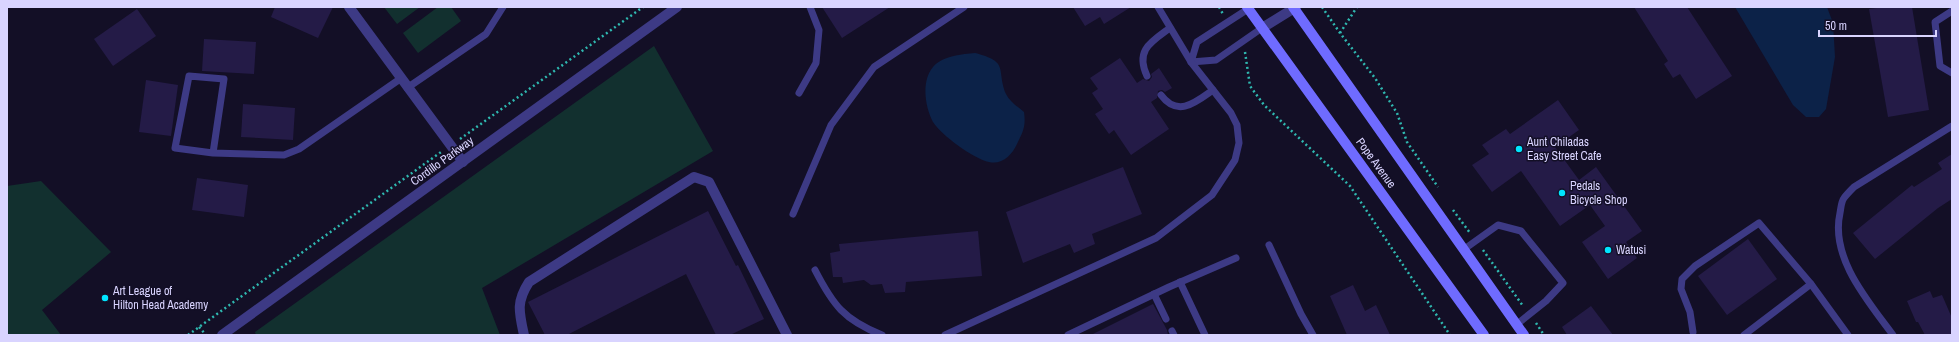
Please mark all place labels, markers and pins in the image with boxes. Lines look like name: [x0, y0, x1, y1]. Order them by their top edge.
place label: Aunt Chiladas Easy Street Cafe: [1526, 134, 1601, 164]
marker: Aunt Chiladas Easy Street Cafe: [1514, 144, 1524, 154]
place label: Pedals Bicycle Shop: [1570, 178, 1627, 208]
marker: Pedals Bicycle Shop: [1557, 188, 1567, 198]
place label: Watusi: [1616, 242, 1646, 258]
marker: Watusi: [1603, 245, 1613, 255]
place label: Art League of Hilton Head Academy: [112, 283, 208, 313]
marker: Art League of Hilton Head Academy: [100, 293, 110, 303]

